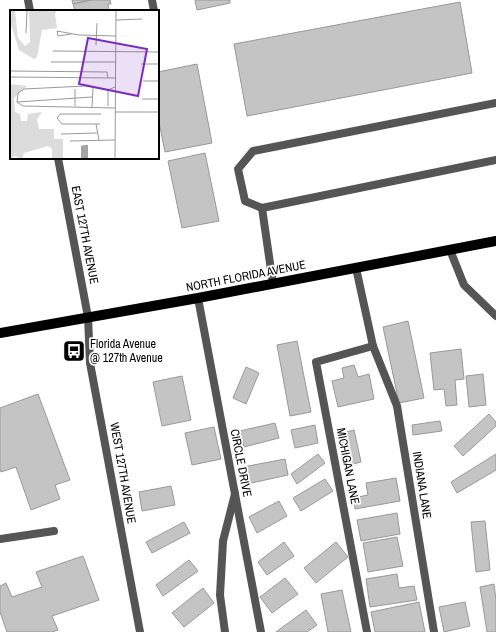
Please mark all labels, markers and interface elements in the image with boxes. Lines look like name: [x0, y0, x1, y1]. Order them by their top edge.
inset map: [10, 10, 159, 159]
street label: EAST 127TH AVENUE: [68, 185, 102, 285]
street label: NORTH FLORIDA AVENUE: [185, 257, 307, 295]
place label: Florida Avenue @ 127th Avenue: [90, 336, 163, 366]
bus stop icon: Florida Avenue @ 127th Avenue: [61, 338, 87, 364]
street label: WEST 127TH AVENUE: [106, 421, 140, 525]
street label: MICHIGAN LANE: [333, 426, 363, 506]
street label: CIRCLE DRIVE: [227, 428, 255, 498]
street label: INDIANA LANE: [409, 450, 435, 520]

